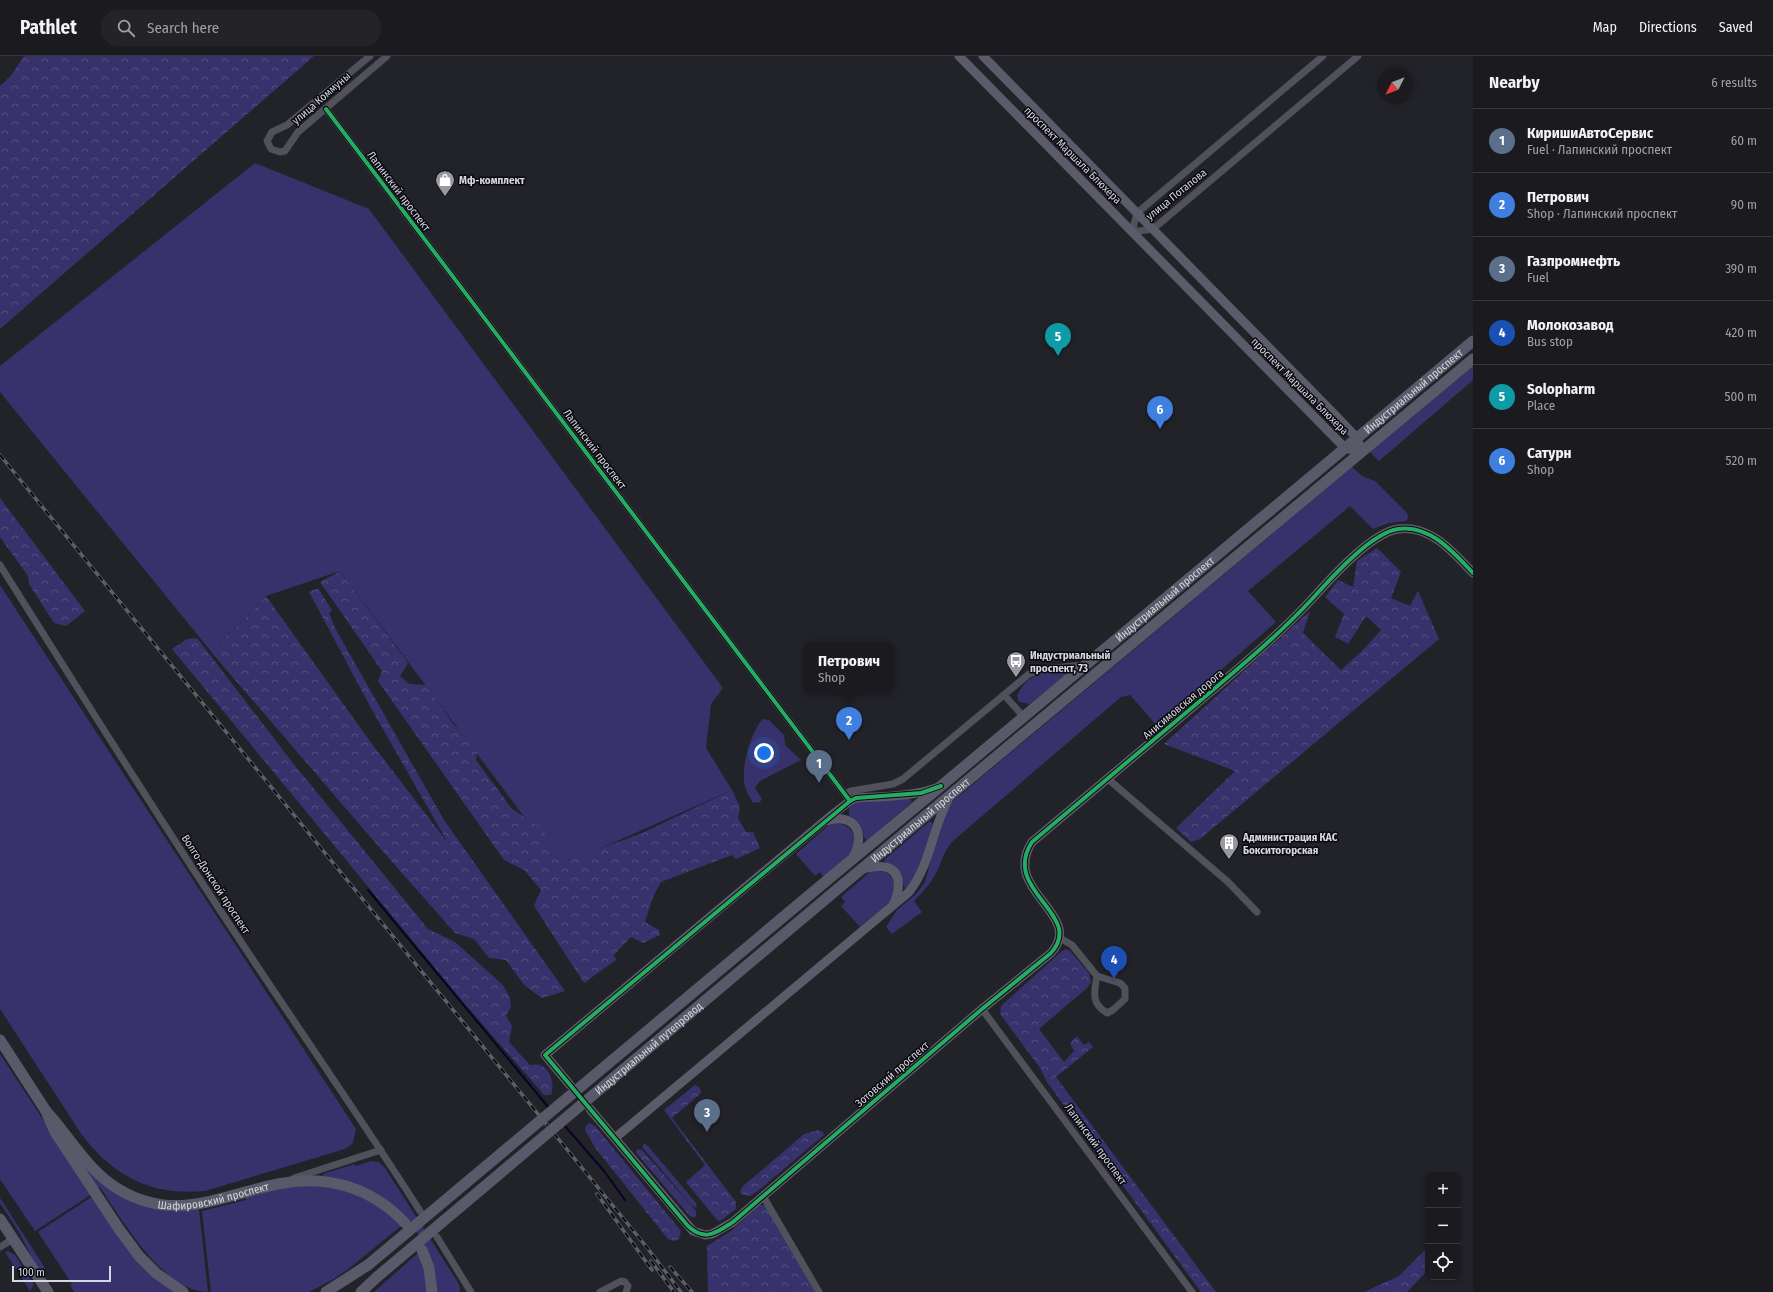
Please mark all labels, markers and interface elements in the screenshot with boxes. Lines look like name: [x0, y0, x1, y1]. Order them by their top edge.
search box: [101, 10, 381, 46]
text: Pathlet: [20, 16, 77, 39]
icon: search: [115, 17, 137, 39]
text: Search here: [147, 19, 219, 37]
text: Map: [1593, 19, 1617, 36]
text: Directions: [1639, 19, 1697, 36]
text: Saved: [1719, 19, 1753, 36]
north arrow: [1377, 68, 1413, 104]
street label: улица Коммуны: [289, 70, 353, 127]
text: Nearby: [1489, 72, 1540, 93]
text: 6 results: [1711, 75, 1757, 90]
street label: проспект Маршала Блюхера: [1021, 104, 1124, 207]
text: КиришиАвтоСервис: [1527, 124, 1653, 142]
text: 1: [1499, 133, 1505, 148]
text: 60 m: [1731, 133, 1757, 148]
text: Fuel · Лапинский проспект: [1527, 142, 1672, 157]
street label: Лапинский проспект: [364, 149, 433, 234]
street label: улица Потапова: [1143, 166, 1209, 223]
shop icon: Мф-комплект: [434, 169, 456, 197]
place label: Мф-комплект: [459, 174, 525, 187]
text: Петрович: [1527, 188, 1589, 206]
text: 2: [1499, 197, 1505, 212]
text: 90 m: [1731, 197, 1757, 212]
text: Shop · Лапинский проспект: [1527, 206, 1677, 221]
text: Газпромнефть: [1527, 252, 1620, 270]
text: 3: [1499, 261, 1505, 276]
text: 390 m: [1725, 261, 1757, 276]
text: Fuel: [1527, 270, 1549, 285]
text: Молокозавод: [1527, 316, 1613, 334]
pin: 5: [1045, 323, 1071, 356]
text: 4: [1499, 325, 1505, 340]
text: 420 m: [1725, 325, 1757, 340]
text: Bus stop: [1527, 334, 1573, 349]
street label: проспект Маршала Блюхера: [1248, 335, 1351, 438]
street label: Индустриальный проспект: [1361, 346, 1466, 436]
text: Solopharm: [1527, 380, 1595, 398]
text: 5: [1499, 389, 1505, 404]
text: 500 m: [1724, 389, 1757, 404]
pin: 6: [1147, 396, 1173, 429]
text: Place: [1527, 398, 1555, 413]
street label: Лапинский проспект: [560, 407, 629, 492]
text: Сатурн: [1527, 444, 1572, 462]
text: 6: [1499, 453, 1505, 468]
text: 520 m: [1726, 453, 1757, 468]
text: Shop: [1527, 462, 1554, 477]
street label: Индустриальный проспект: [1113, 554, 1218, 644]
popup: [804, 642, 894, 694]
place label: Индустриальный проспект, 73: [1030, 649, 1110, 675]
bus stop icon: Индустриальный проспект, 73: [1005, 650, 1027, 678]
text: Петрович: [818, 652, 880, 670]
street label: Анисимовская дорога: [1140, 667, 1226, 742]
text: Shop: [818, 670, 845, 685]
pin: 2: [836, 707, 862, 740]
your location: [754, 743, 774, 763]
pin: 1: [806, 750, 832, 783]
street label: Индустриальный проспект: [868, 775, 973, 866]
place label: Администрация КАС Бокситогорская: [1242, 831, 1338, 857]
street label: Волго-Донской проспект: [179, 832, 253, 937]
building icon: Администрация КАС Бокситогорская: [1218, 832, 1240, 860]
pin: 4: [1101, 946, 1127, 979]
street label: Индустриальный путепровод: [592, 999, 706, 1098]
street label: Зотовский проспект: [853, 1038, 932, 1110]
pin: 3: [694, 1099, 720, 1132]
street label: Лапинский проспект: [1062, 1101, 1130, 1188]
map controls: [1425, 1172, 1461, 1280]
button: +: [1425, 1172, 1461, 1208]
street label: Шафировский проспект: [157, 1180, 271, 1213]
button: −: [1425, 1208, 1461, 1244]
button: locate: [1425, 1244, 1461, 1280]
scale bar: [12, 1264, 111, 1283]
text: 100 m: [18, 1266, 45, 1279]

